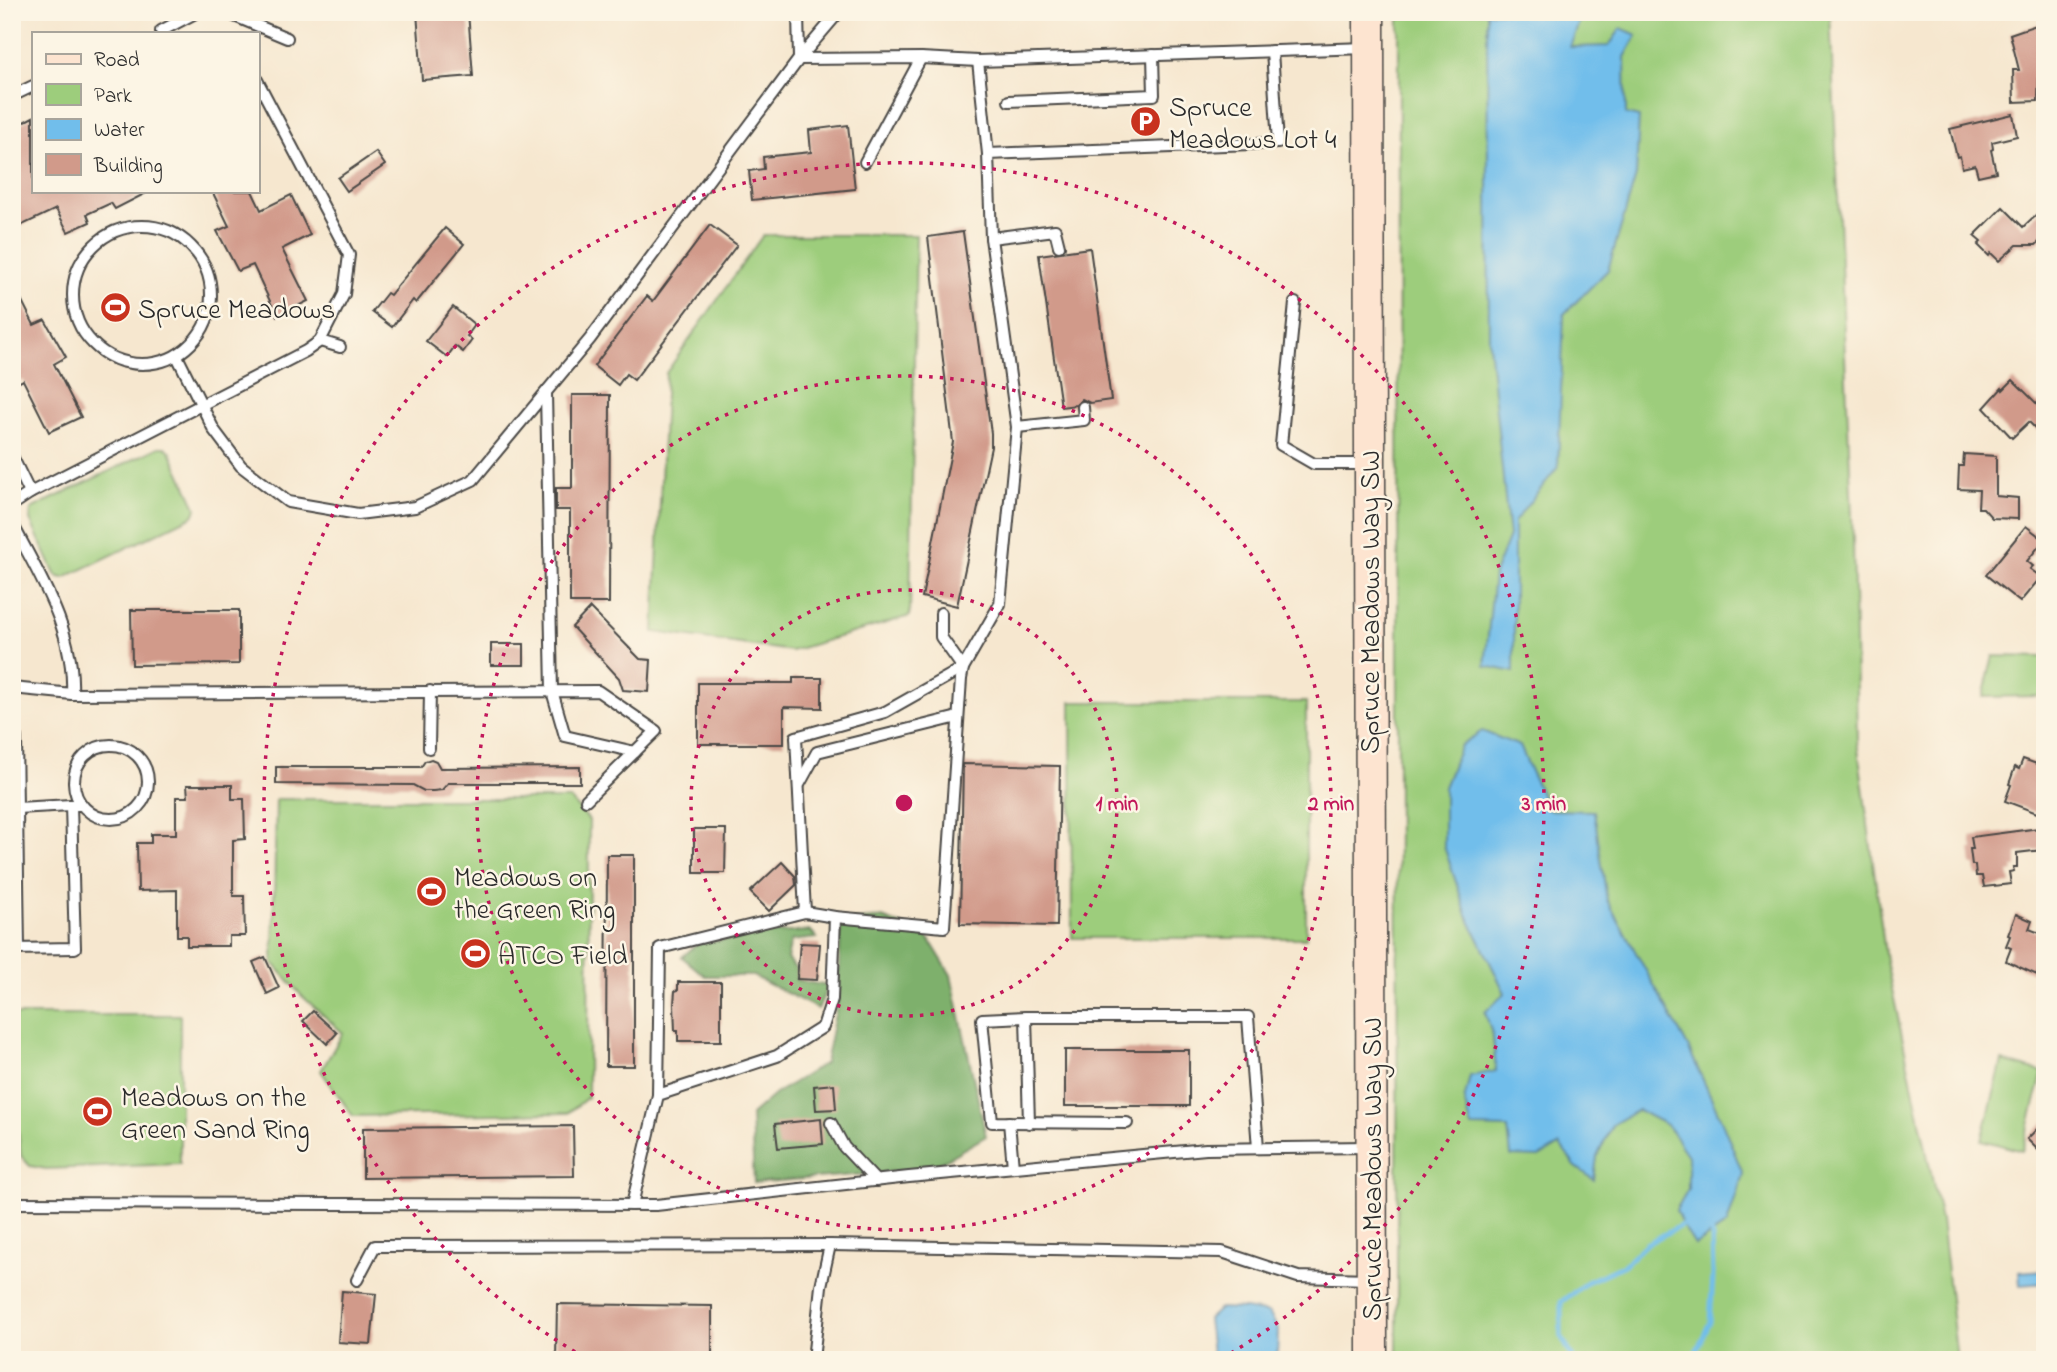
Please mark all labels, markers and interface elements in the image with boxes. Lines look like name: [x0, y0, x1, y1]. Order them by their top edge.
legend: [32, 32, 259, 192]
text: Road: [94, 46, 140, 76]
text: Park: [94, 82, 133, 112]
place label: Spruce Meadows Lot 4: [1169, 89, 1337, 162]
parking icon: Spruce Meadows Lot 4: [1129, 105, 1163, 139]
text: Water: [94, 116, 145, 146]
text: Building: [93, 152, 163, 184]
sports icon: Spruce Meadows: [98, 291, 132, 325]
place label: Spruce Meadows: [138, 291, 335, 332]
street label: Spruce Meadows Way SW: [1352, 450, 1393, 754]
text: 1 min: [1096, 790, 1138, 820]
text: 2 min: [1307, 790, 1354, 820]
text: 3 min: [1521, 790, 1566, 820]
centre of rings: [892, 791, 916, 815]
place label: Meadows on the Green Ring: [454, 859, 615, 932]
sports icon: Meadows on the Green Ring: [414, 875, 448, 909]
sports icon: ATCO Field: [458, 937, 492, 971]
place label: ATCO Field: [498, 937, 628, 978]
street label: Spruce Meadows Way SW: [1354, 1017, 1395, 1321]
place label: Meadows on the Green Sand Ring: [121, 1079, 310, 1152]
sports icon: Meadows on the Green Sand Ring: [81, 1095, 115, 1129]

